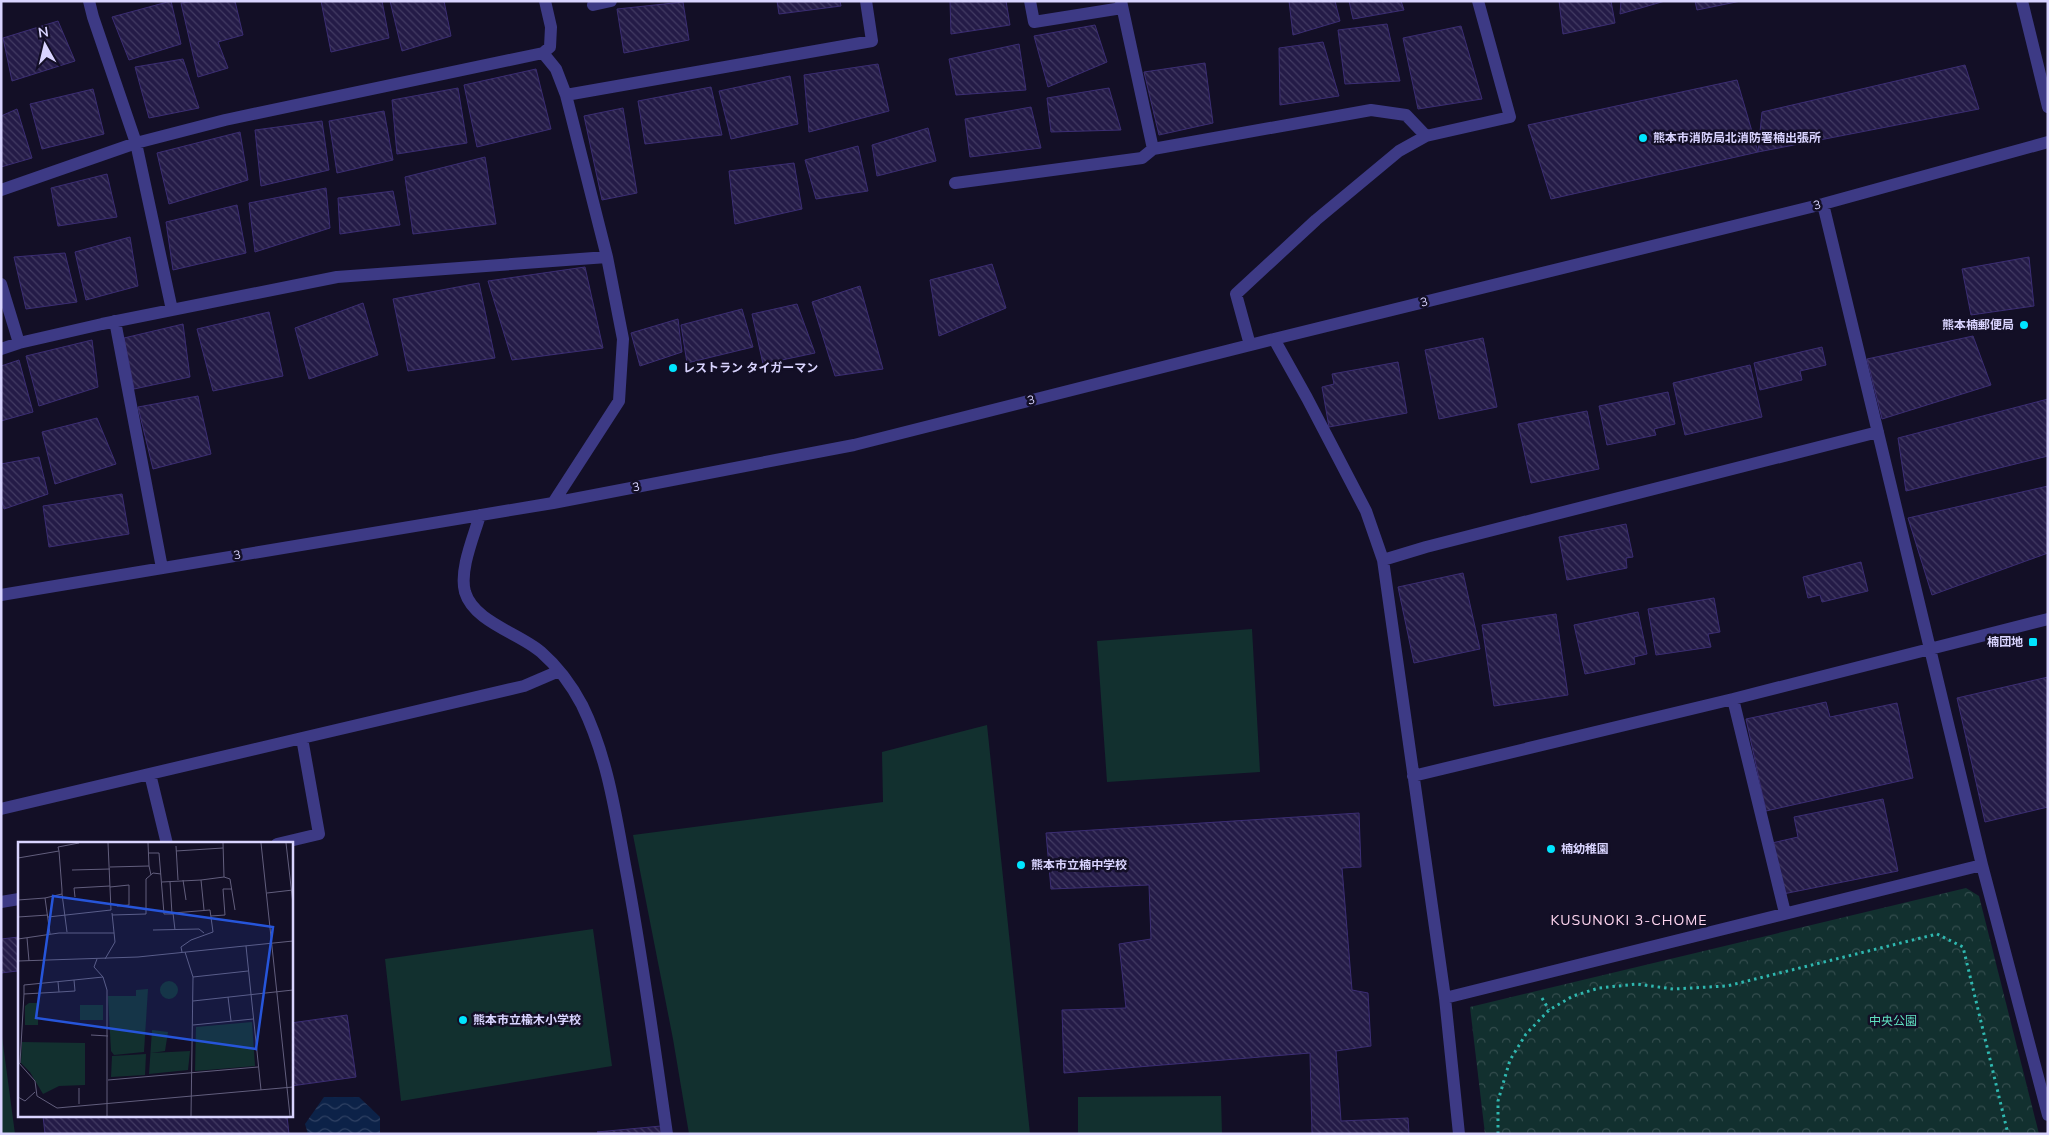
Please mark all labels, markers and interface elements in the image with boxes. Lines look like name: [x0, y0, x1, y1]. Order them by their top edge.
north arrow: [20, 20, 70, 70]
text: N: [37, 22, 50, 42]
place label: 熊本市消防局北消防署楠出張所: [1653, 130, 1821, 145]
marker: 熊本市消防局北消防署楠出張所: [1637, 132, 1649, 144]
street label: 3: [1812, 196, 1822, 213]
street label: 3: [1419, 293, 1429, 310]
place label: 熊本楠郵便局: [1942, 317, 2014, 332]
marker: 熊本楠郵便局: [2018, 319, 2030, 331]
place label: レストラン タイガーマン: [683, 360, 818, 375]
marker: レストラン タイガーマン: [667, 362, 679, 374]
street label: 3: [1026, 391, 1036, 408]
street label: 3: [631, 478, 641, 495]
street label: 3: [232, 546, 242, 563]
place label: 楠団地: [1987, 634, 2023, 649]
marker: 楠団地: [2027, 636, 2039, 648]
place label: 楠幼稚園: [1561, 841, 1609, 856]
inset map: [18, 842, 292, 1118]
marker: 楠幼稚園: [1545, 843, 1557, 855]
place label: 熊本市立楠中学校: [1031, 857, 1127, 872]
marker: 熊本市立楠中学校: [1015, 859, 1027, 871]
district label: KUSUNOKI 3-CHOME: [1550, 911, 1708, 929]
place label: 熊本市立楡木小学校: [473, 1012, 581, 1027]
park label: 中央公園: [1869, 1013, 1917, 1028]
marker: 熊本市立楡木小学校: [457, 1014, 469, 1026]

